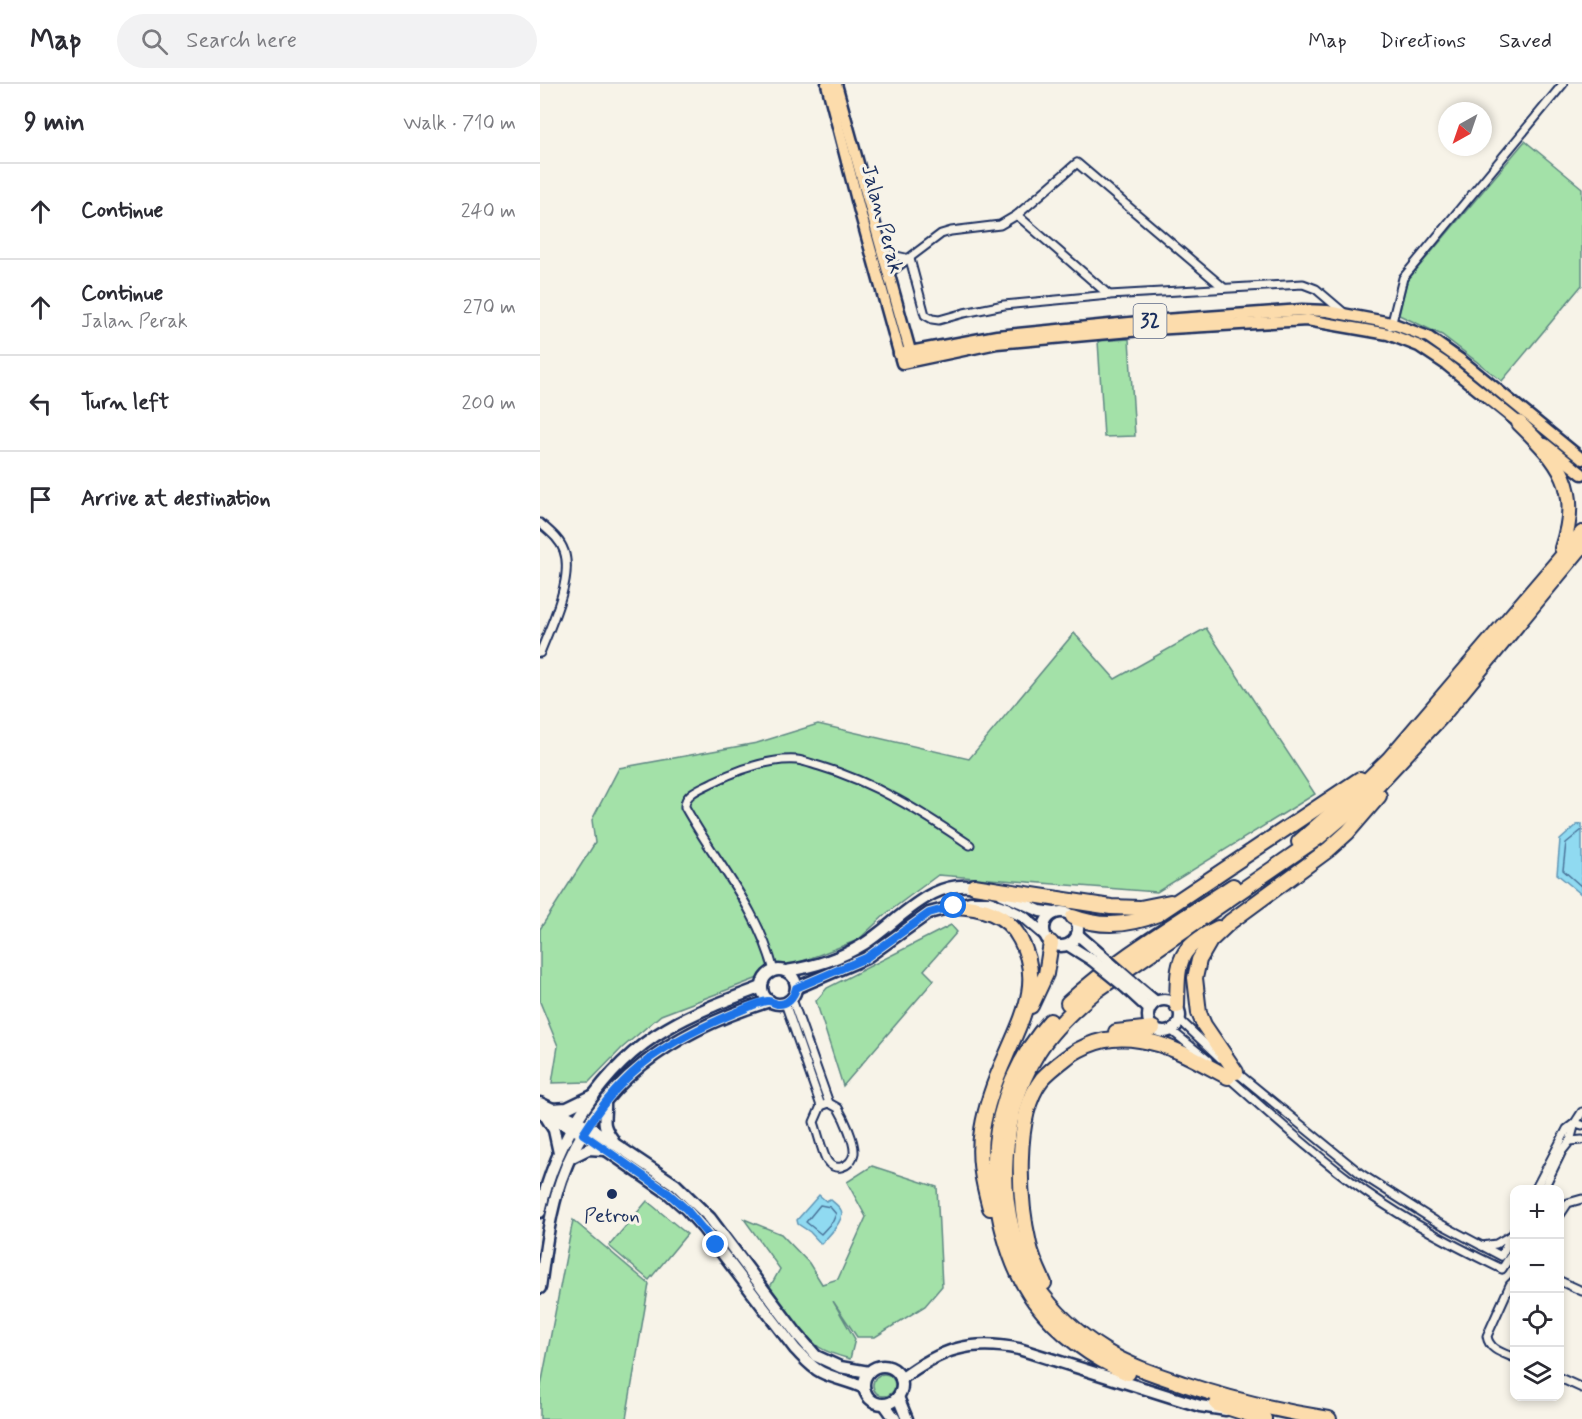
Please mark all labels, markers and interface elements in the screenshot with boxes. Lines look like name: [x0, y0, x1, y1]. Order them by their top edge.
search box: [117, 14, 537, 68]
text: Map: [30, 23, 81, 60]
icon: search: [138, 25, 171, 58]
text: Search here: [186, 27, 297, 55]
text: Map: [1308, 27, 1347, 55]
text: Directions: [1380, 27, 1466, 55]
text: Saved: [1499, 27, 1552, 55]
north arrow: [1438, 102, 1492, 156]
text: 9 min: [24, 106, 85, 140]
text: Walk · 710 m: [403, 110, 516, 137]
street label: Jalan Perak: [854, 161, 910, 277]
icon: ahead: [24, 195, 57, 228]
text: Continue: [81, 197, 163, 225]
text: 240 m: [461, 198, 516, 225]
text: Continue: [81, 280, 163, 308]
icon: ahead: [24, 291, 57, 324]
text: 270 m: [463, 294, 516, 321]
road number: 32: [1134, 304, 1166, 338]
text: Jalan Perak: [81, 308, 188, 335]
icon: left: [24, 387, 57, 420]
text: Turn left: [81, 389, 169, 417]
text: 200 m: [461, 390, 516, 417]
icon: arrive: [24, 483, 57, 516]
text: Arrive at destination: [81, 485, 271, 513]
route start: [940, 892, 966, 918]
map controls: [1510, 1185, 1564, 1401]
button: +: [1510, 1185, 1564, 1239]
marker: Petron: [605, 1187, 619, 1201]
place label: Petron: [584, 1202, 640, 1230]
route end: [702, 1231, 728, 1257]
button: −: [1510, 1239, 1564, 1293]
button: locate: [1510, 1293, 1564, 1347]
button: layers: [1510, 1347, 1564, 1401]

